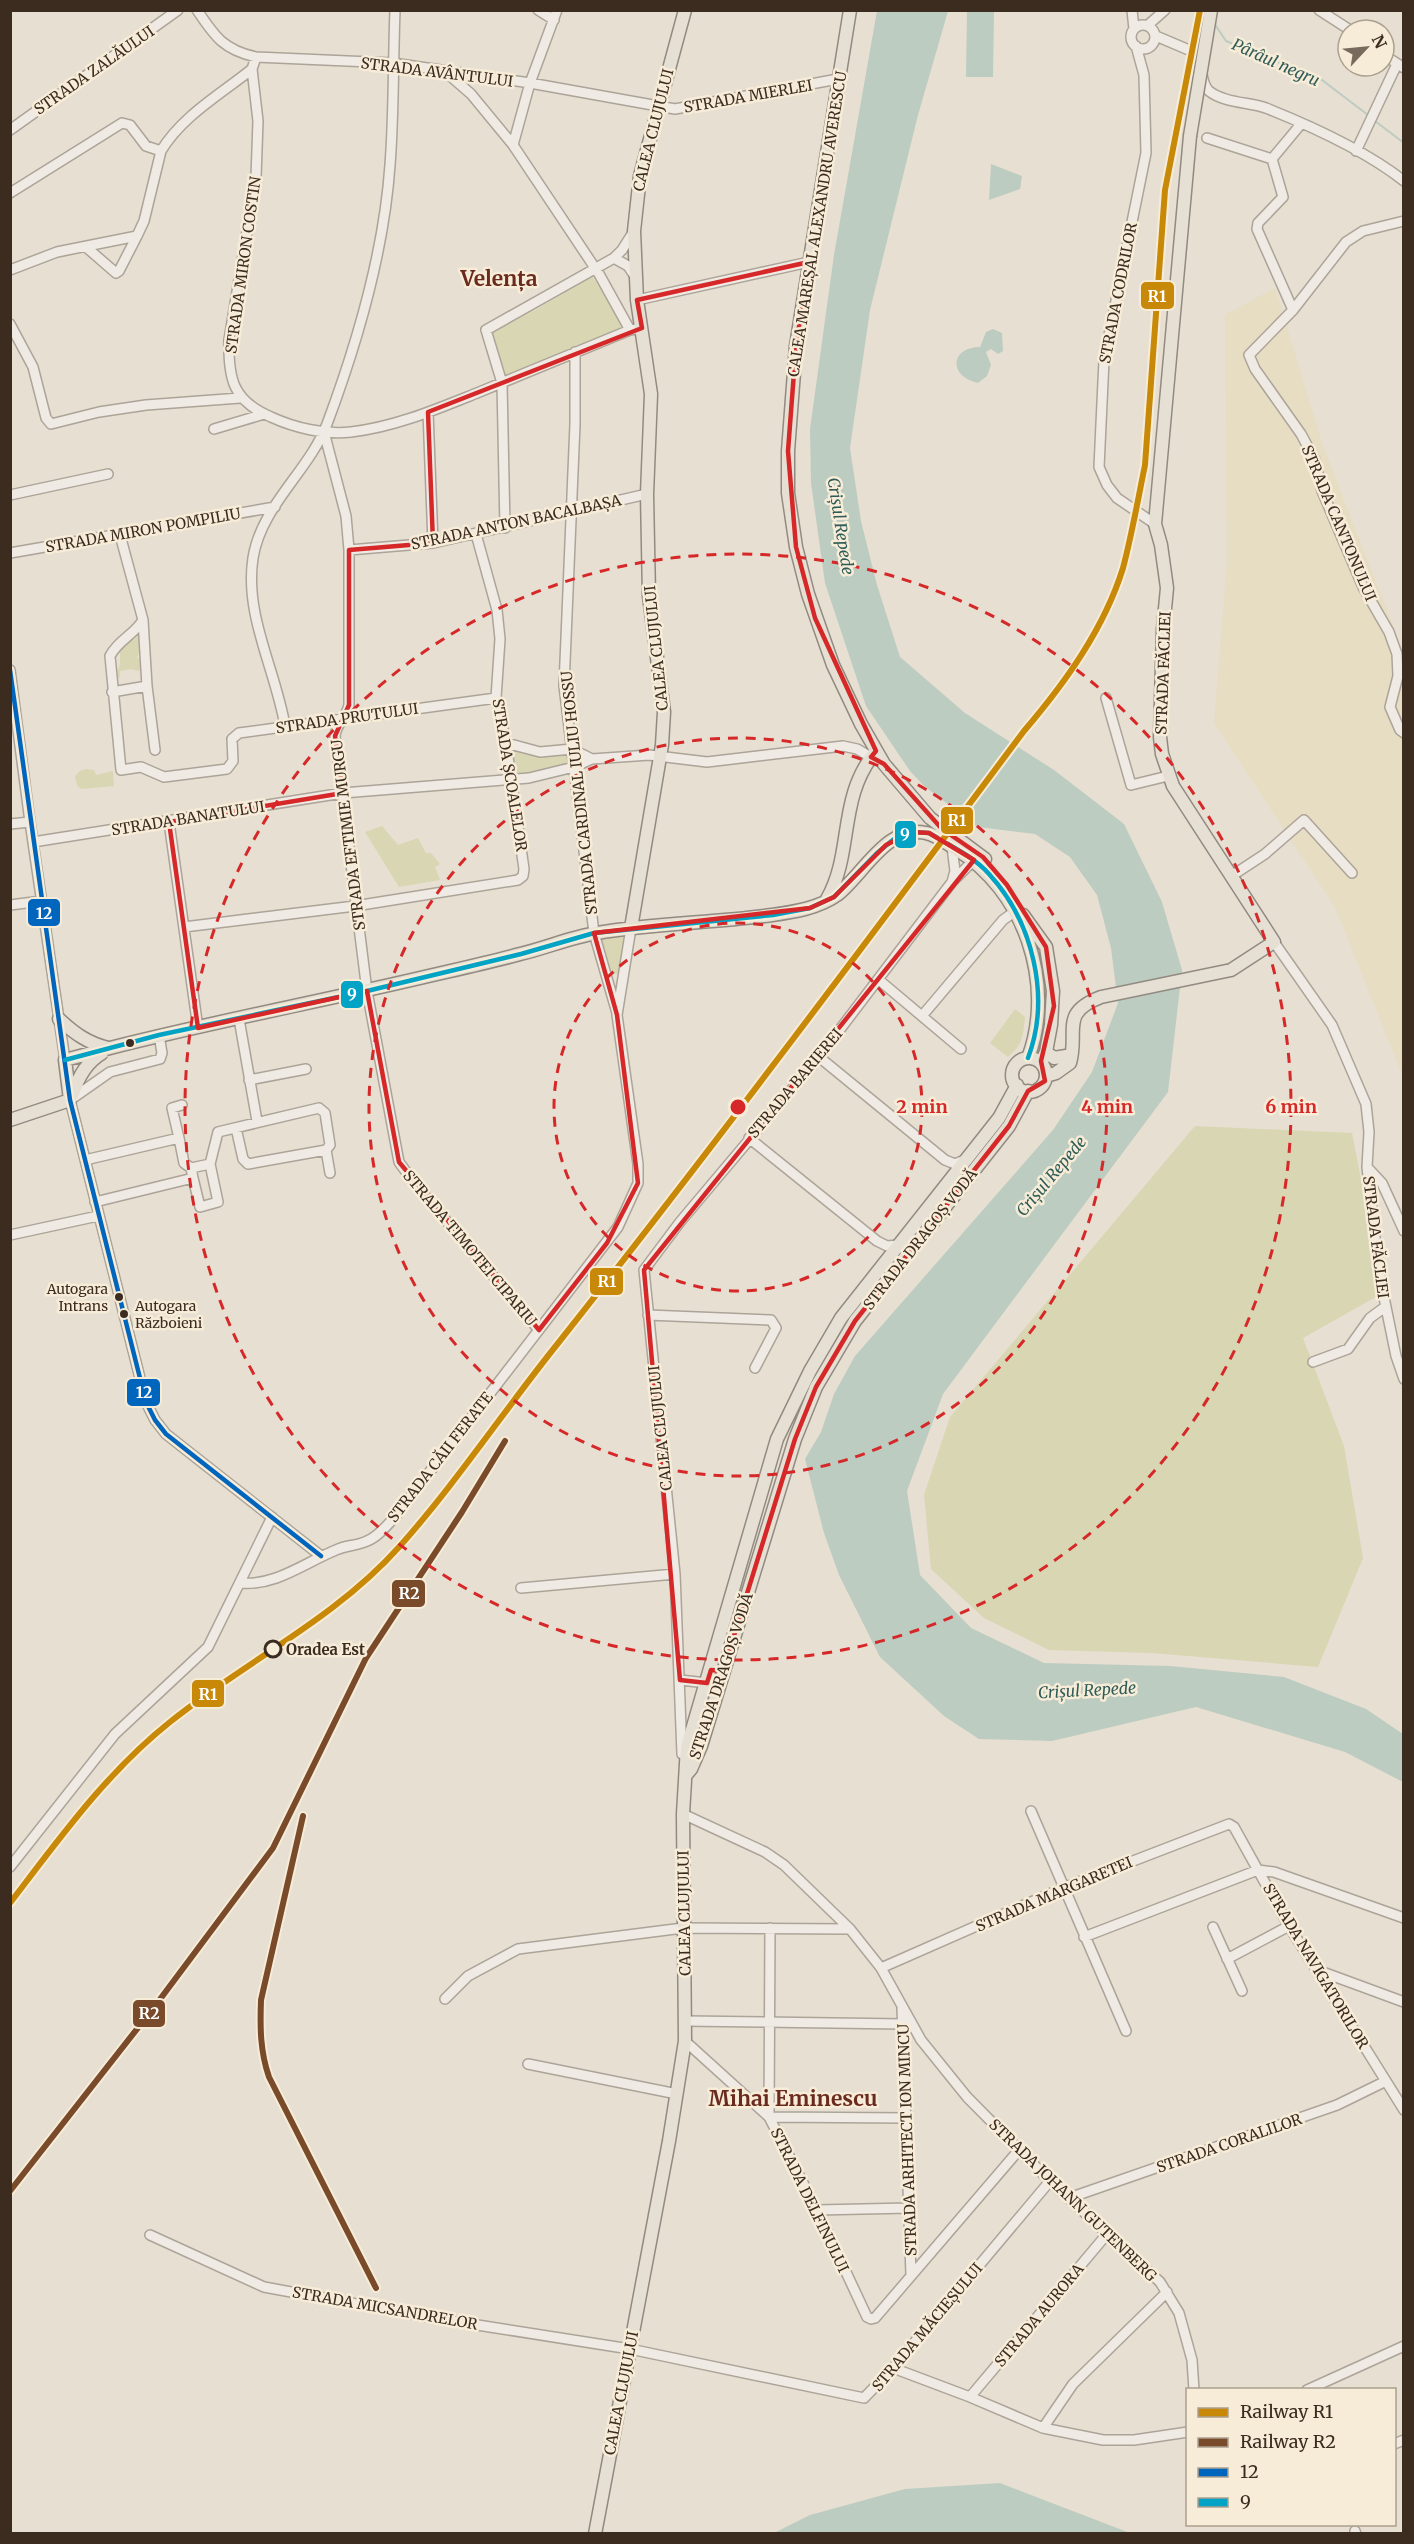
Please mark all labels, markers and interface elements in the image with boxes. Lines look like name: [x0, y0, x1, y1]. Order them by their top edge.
north arrow: [1336, 18, 1396, 78]
street label: STRADA ZALĂULUI: [30, 21, 158, 119]
text: N: [1368, 31, 1391, 52]
water label: Pârâul negru: [1229, 34, 1323, 90]
street label: STRADA AVÂNTULUI: [360, 52, 514, 91]
street label: CALEA CLUJULUI: [629, 67, 677, 193]
street label: CALEA MAREȘAL ALEXANDRU AVERESCU: [783, 70, 852, 378]
street label: STRADA MIERLEI: [682, 75, 814, 117]
street label: STRADA MIRON COSTIN: [221, 175, 265, 355]
street label: STRADA CODRILOR: [1095, 220, 1141, 365]
district label: Velența: [460, 265, 538, 292]
line badge: R1: [1140, 281, 1175, 310]
text: R1: [1148, 286, 1167, 306]
street label: STRADA CANTONULUI: [1297, 442, 1381, 604]
water label: Crișul Repede: [822, 476, 859, 576]
street label: STRADA ANTON BACALBAȘA: [409, 490, 623, 555]
street label: STRADA MIRON POMPILIU: [44, 503, 242, 557]
street label: CALEA CLUJULUI: [640, 585, 672, 711]
street label: STRADA FĂCLIEI: [1150, 611, 1175, 735]
street label: STRADA CARDINAL IULIU HOSSU: [557, 670, 601, 916]
street label: STRADA ȘCOALELOR: [488, 697, 532, 853]
street label: STRADA PRUTULUI: [274, 699, 420, 737]
street label: STRADA EFTIMIE MURGU: [327, 738, 369, 932]
street label: STRADA BANATULUI: [110, 796, 266, 840]
line badge: R1: [940, 806, 974, 835]
text: R1: [948, 810, 967, 830]
line badge: 9: [894, 820, 917, 849]
text: 9: [900, 824, 910, 844]
line badge: 12: [27, 898, 61, 927]
text: 12: [36, 903, 52, 923]
line badge: 9: [340, 980, 364, 1009]
text: 9: [347, 984, 357, 1004]
street label: STRADA BARIEREI: [744, 1024, 846, 1142]
unlabelled marker: [124, 1037, 136, 1049]
text: 2 min: [896, 1095, 948, 1118]
text: 4 min: [1081, 1095, 1133, 1118]
text: 6 min: [1265, 1095, 1317, 1118]
centre of rings: [728, 1097, 748, 1117]
water label: Crișul Repede: [1012, 1132, 1091, 1221]
street label: STRADA DRAGOȘ VODĂ: [858, 1164, 982, 1314]
street label: STRADA TIMOTEI CIPARIU: [399, 1166, 541, 1330]
street label: STRADA FĂCLIEI: [1359, 1174, 1394, 1299]
line badge: R1: [589, 1267, 624, 1296]
text: R1: [598, 1271, 617, 1291]
place label: Autogara Intrans: [46, 1280, 108, 1315]
marker: Autogara Intrans: [113, 1291, 125, 1303]
place label: Autogara Războieni: [134, 1297, 203, 1332]
marker: Autogara Războieni: [118, 1308, 130, 1320]
street label: CALEA CLUJULUI: [644, 1365, 676, 1491]
line badge: 12: [126, 1378, 161, 1407]
text: 12: [136, 1382, 152, 1402]
street label: STRADA CĂII FERATE: [382, 1387, 497, 1526]
line badge: R2: [391, 1579, 426, 1608]
text: R2: [398, 1583, 420, 1603]
street label: STRADA DRAGOȘ VODĂ: [684, 1590, 758, 1762]
marker: Oradea Est: [264, 1640, 282, 1658]
place label: Oradea Est: [286, 1640, 365, 1659]
water label: Crișul Repede: [1037, 1677, 1137, 1704]
line badge: R1: [191, 1679, 225, 1708]
text: R1: [199, 1684, 218, 1704]
street label: CALEA CLUJULUI: [673, 1850, 695, 1976]
street label: STRADA MARGARETEI: [973, 1852, 1135, 1936]
street label: STRADA NAVIGATORILOR: [1259, 1880, 1373, 2053]
line badge: R2: [132, 1999, 166, 2028]
text: R2: [138, 2003, 160, 2023]
street label: STRADA ARHITECT ION MINCU: [893, 2024, 921, 2256]
district label: Mihai Eminescu: [709, 2085, 877, 2112]
street label: STRADA CORALILOR: [1154, 2109, 1305, 2177]
street label: STRADA JOHANN GUTENBERG: [985, 2115, 1161, 2285]
street label: STRADA DELFINULUI: [767, 2125, 853, 2275]
street label: STRADA MĂCIEȘULUI: [867, 2258, 987, 2396]
street label: STRADA AURORA: [990, 2259, 1088, 2370]
street label: STRADA MICSANDRELOR: [291, 2282, 480, 2334]
street label: CALEA CLUJULUI: [600, 2330, 642, 2456]
legend: [1186, 2388, 1396, 2526]
text: Railway R1: [1240, 2400, 1333, 2423]
text: Railway R2: [1240, 2430, 1336, 2453]
text: 12: [1240, 2460, 1259, 2483]
text: 9: [1240, 2490, 1251, 2513]

